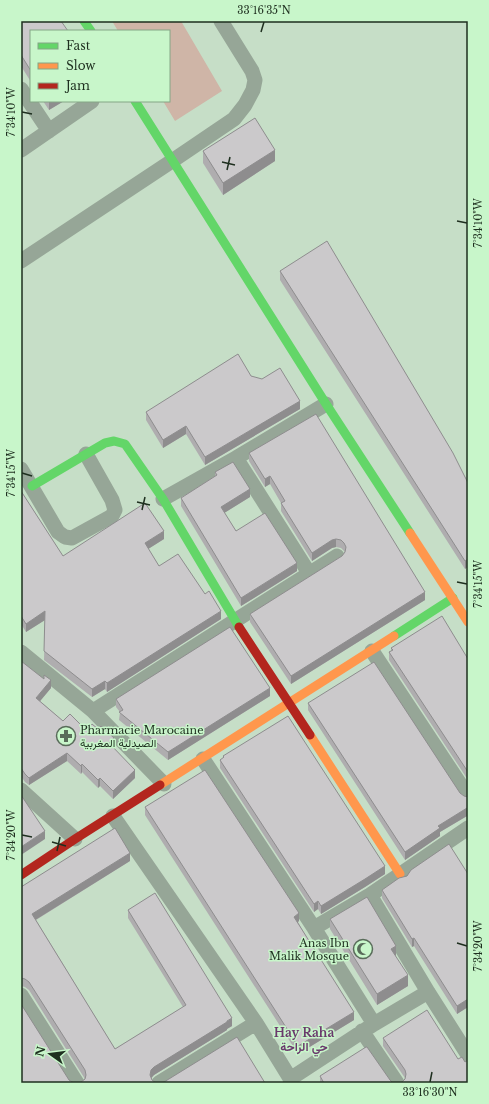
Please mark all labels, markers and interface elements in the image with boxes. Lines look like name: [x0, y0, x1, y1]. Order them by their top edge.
text: 33°16'35"N: [237, 4, 291, 17]
legend: [30, 30, 170, 102]
text: Fast: [66, 38, 91, 53]
text: Slow: [66, 58, 96, 73]
text: Jam: [64, 78, 90, 93]
text: 7°34'10"W: [5, 87, 18, 137]
text: 7°34'10"W: [472, 198, 485, 248]
text: 7°34'15"W: [5, 449, 18, 497]
text: 7°34'15"W: [472, 560, 485, 608]
place label: Pharmacie Marocaine الصيدلية المغربية: [80, 723, 204, 750]
pharmacy icon: Pharmacie Marocaine الصيدلية المغربية: [55, 725, 77, 747]
text: 7°34'20"W: [5, 809, 18, 861]
text: 7°34'20"W: [472, 920, 485, 972]
place label: Anas Ibn Malik Mosque: [269, 936, 349, 963]
mosque icon: Anas Ibn Malik Mosque: [352, 938, 374, 960]
district label: Hay Raha حي الراحة: [274, 1025, 334, 1057]
north arrow: [30, 1034, 70, 1074]
text: N: [32, 1044, 48, 1058]
text: 33°16'30"N: [403, 1086, 457, 1099]

